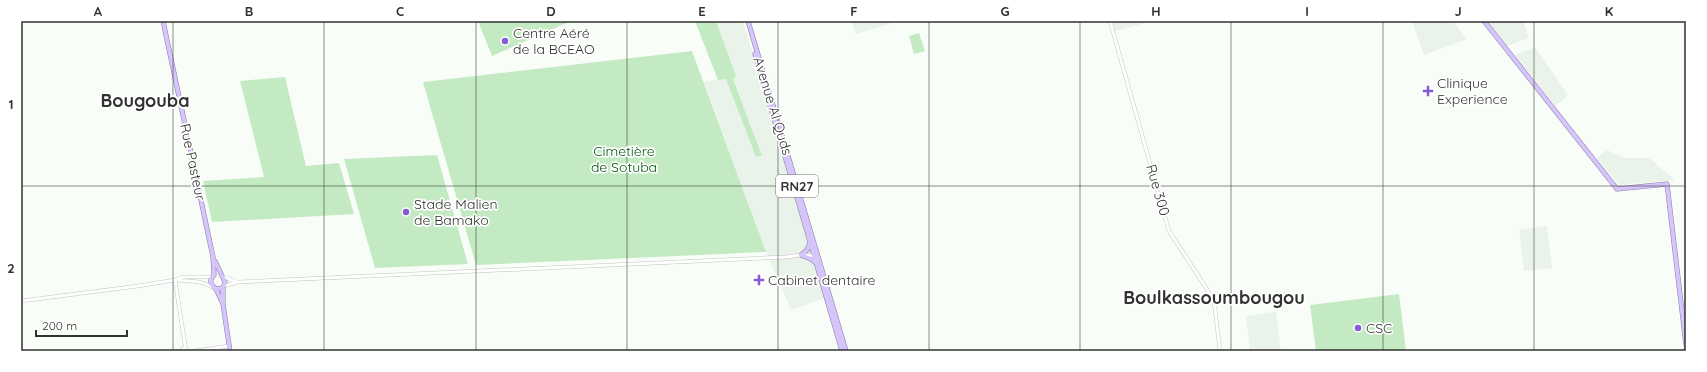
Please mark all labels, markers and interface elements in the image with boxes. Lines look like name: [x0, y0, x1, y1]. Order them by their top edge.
text: A: [94, 3, 103, 19]
text: B: [245, 3, 253, 19]
text: C: [396, 3, 404, 19]
text: D: [546, 3, 556, 19]
text: E: [698, 3, 706, 19]
text: F: [850, 3, 858, 19]
text: G: [1000, 3, 1010, 19]
text: H: [1151, 3, 1161, 19]
text: I: [1305, 3, 1309, 19]
text: J: [1454, 3, 1462, 19]
text: K: [1605, 3, 1614, 19]
place label: Centre Aéré de la BCEAO: [513, 24, 595, 58]
marker: Centre Aéré de la BCEAO: [500, 36, 510, 46]
street label: Avenue Al Quds: [750, 55, 796, 157]
place label: Clinique Experience: [1437, 74, 1508, 108]
marker: Clinique Experience: [1422, 85, 1434, 97]
district label: Bougouba: [101, 89, 189, 112]
text: 1: [8, 96, 14, 112]
street label: Rue Pasteur: [176, 122, 210, 203]
park label: Cimetière de Sotuba: [591, 142, 657, 176]
street label: Rue 300: [1142, 162, 1174, 218]
road number: RN27: [776, 175, 818, 197]
place label: Stade Malien de Bamako: [414, 195, 498, 229]
marker: Stade Malien de Bamako: [401, 207, 411, 217]
text: 2: [7, 260, 15, 276]
place label: Cabinet dentaire: [768, 271, 875, 289]
marker: Cabinet dentaire: [753, 274, 765, 286]
district label: Boulkassoumbougou: [1123, 286, 1305, 309]
scale bar: [36, 312, 127, 338]
text: 200 m: [42, 318, 77, 333]
place label: CSC: [1366, 319, 1392, 337]
marker: CSC: [1353, 323, 1363, 333]

